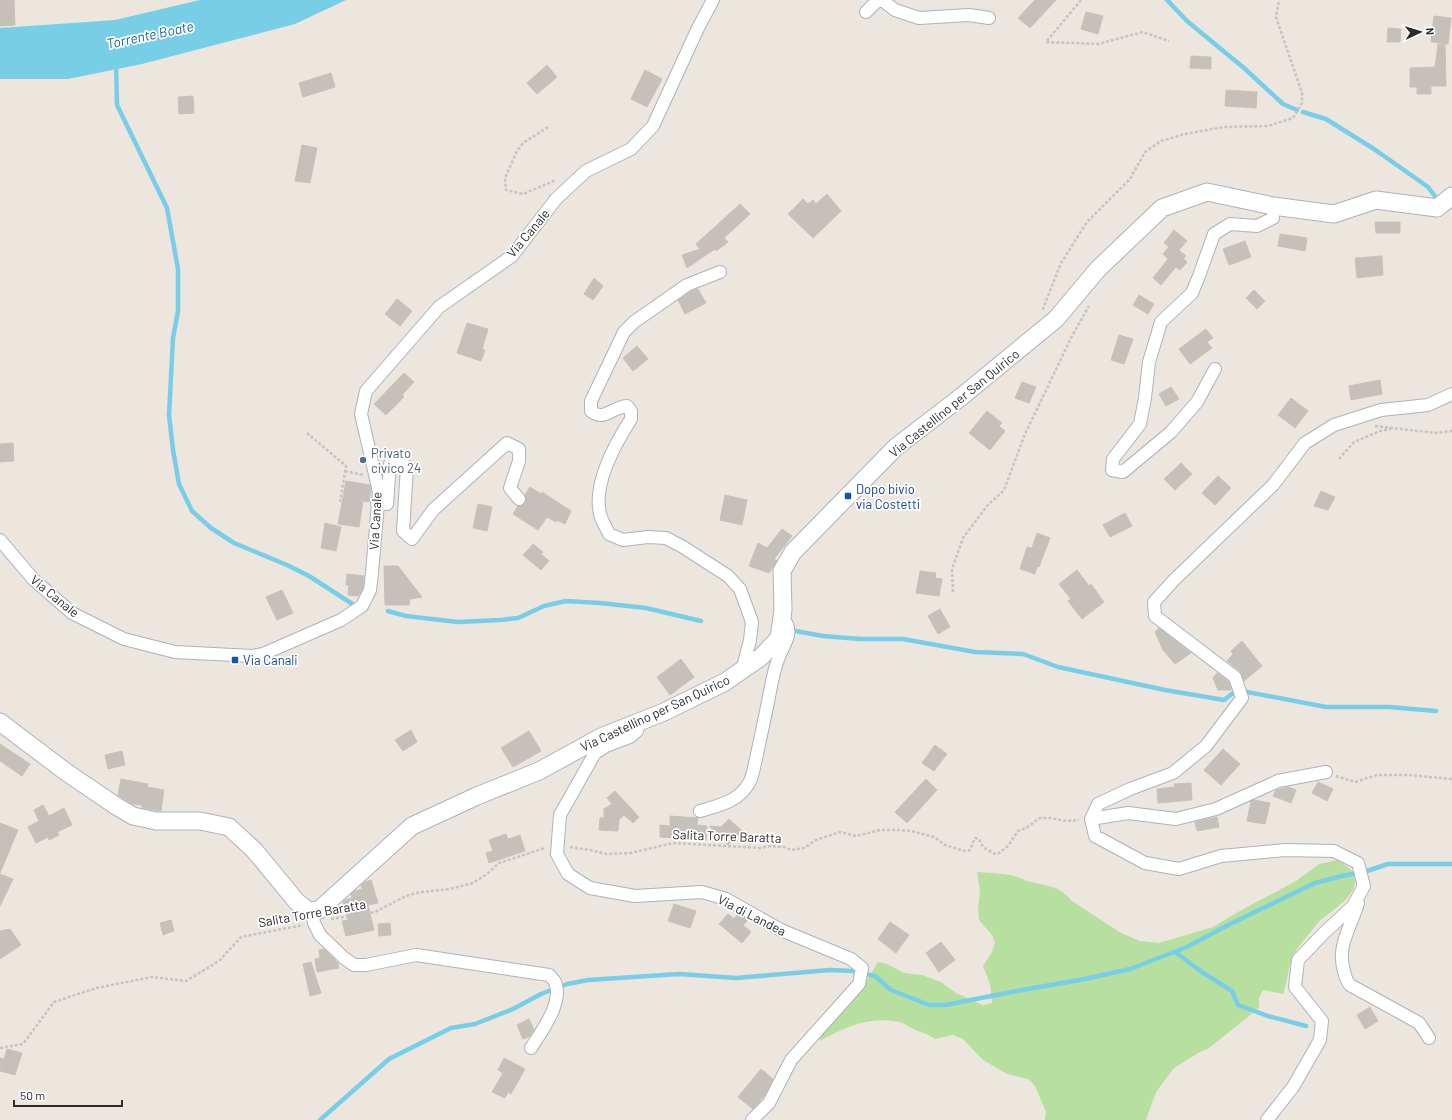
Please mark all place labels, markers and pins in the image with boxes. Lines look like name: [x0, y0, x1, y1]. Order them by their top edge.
place label: Privato civico 24: [371, 445, 421, 476]
marker: Privato civico 24: [358, 455, 368, 465]
place label: Dopo bivio via Costetti: [856, 481, 920, 512]
marker: Dopo bivio via Costetti: [843, 491, 853, 501]
place label: Via Canali: [243, 652, 298, 668]
marker: Via Canali: [230, 655, 240, 665]

